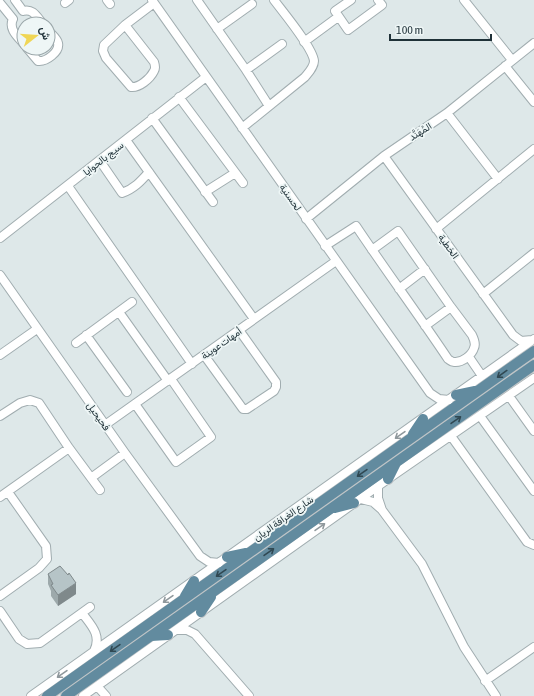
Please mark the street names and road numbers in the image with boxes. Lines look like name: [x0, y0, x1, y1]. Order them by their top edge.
street label: المُهَنَّد: [406, 119, 434, 143]
street label: سيج بالحوايا: [81, 139, 126, 178]
street label: لحسنية: [277, 182, 304, 214]
street label: الخطية: [435, 232, 461, 261]
street label: أمهات عوينة: [199, 325, 245, 362]
street label: فحيحيل: [84, 400, 113, 434]
street label: شارع الغرافة الريان: [251, 494, 316, 544]

